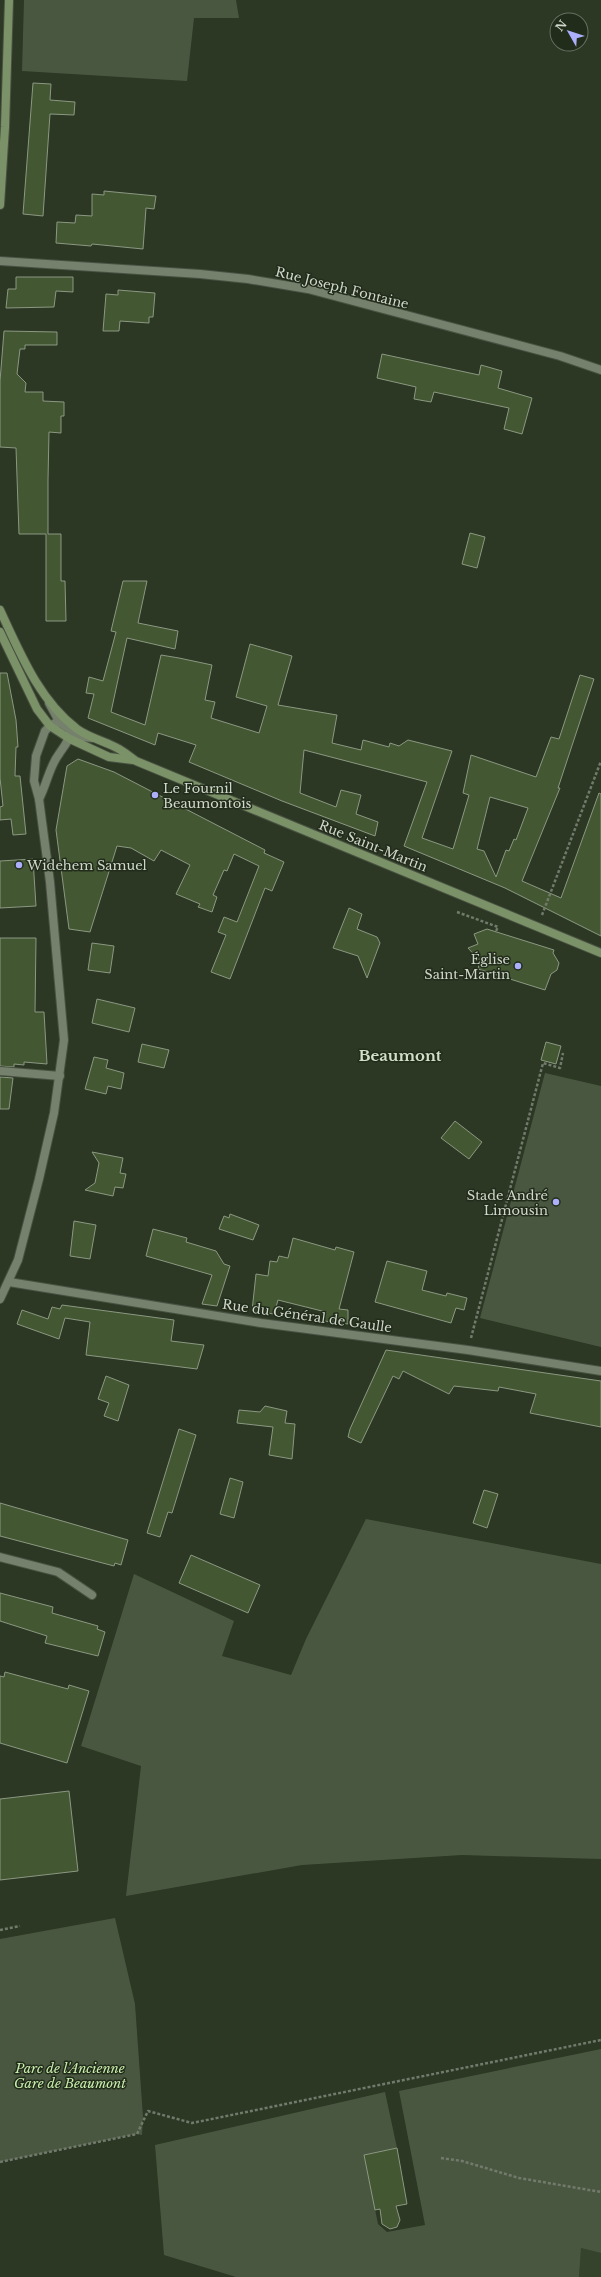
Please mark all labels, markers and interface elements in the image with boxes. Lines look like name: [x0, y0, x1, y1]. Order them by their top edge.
north arrow: [549, 12, 589, 52]
text: N: [553, 17, 570, 34]
street label: Rue Joseph Fontaine: [274, 263, 410, 313]
place label: Le Fournil Beaumontois: [163, 780, 252, 812]
marker: Le Fournil Beaumontois: [150, 790, 160, 800]
street label: Rue Saint-Martin: [316, 816, 430, 876]
place label: Widehem Samuel: [26, 857, 147, 874]
marker: Widehem Samuel: [14, 860, 24, 870]
place label: Église Saint-Martin: [424, 951, 510, 983]
marker: Église Saint-Martin: [513, 961, 523, 971]
district label: Beaumont: [358, 1046, 442, 1065]
place label: Stade André Limousin: [467, 1187, 548, 1219]
marker: Stade André Limousin: [551, 1197, 561, 1207]
street label: Rue du Général de Gaulle: [221, 1296, 393, 1336]
park label: Parc de l'Ancienne Gare de Beaumont: [14, 2060, 126, 2092]

